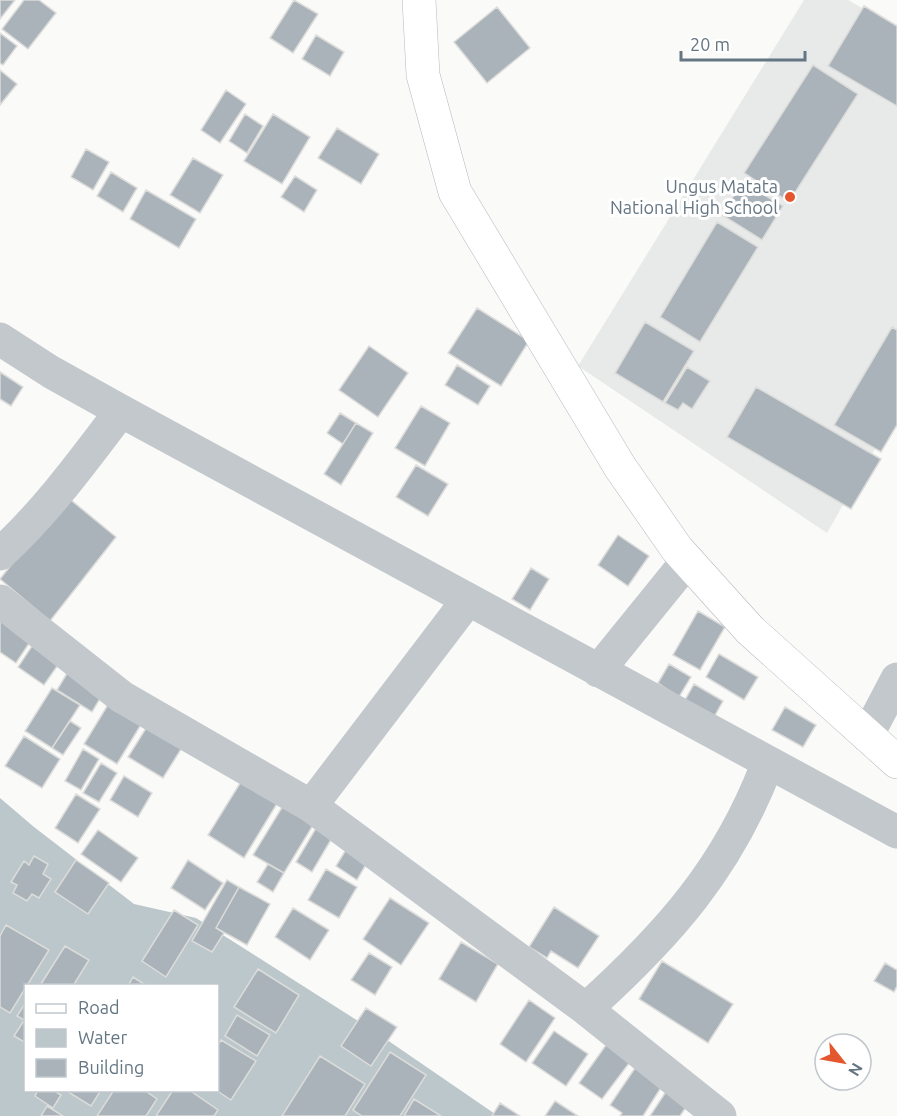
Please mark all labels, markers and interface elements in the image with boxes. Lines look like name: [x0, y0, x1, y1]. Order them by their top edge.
scale bar: [681, 24, 806, 62]
text: 20 m: [690, 34, 730, 54]
place label: Ungus Matata National High School: [610, 176, 778, 217]
marker: Ungus Matata National High School: [783, 190, 797, 204]
legend: [24, 984, 219, 1092]
text: Road: [78, 997, 120, 1017]
text: Water: [78, 1027, 128, 1047]
north arrow: [813, 1032, 873, 1092]
text: Building: [78, 1057, 144, 1077]
text: N: [845, 1060, 867, 1079]

